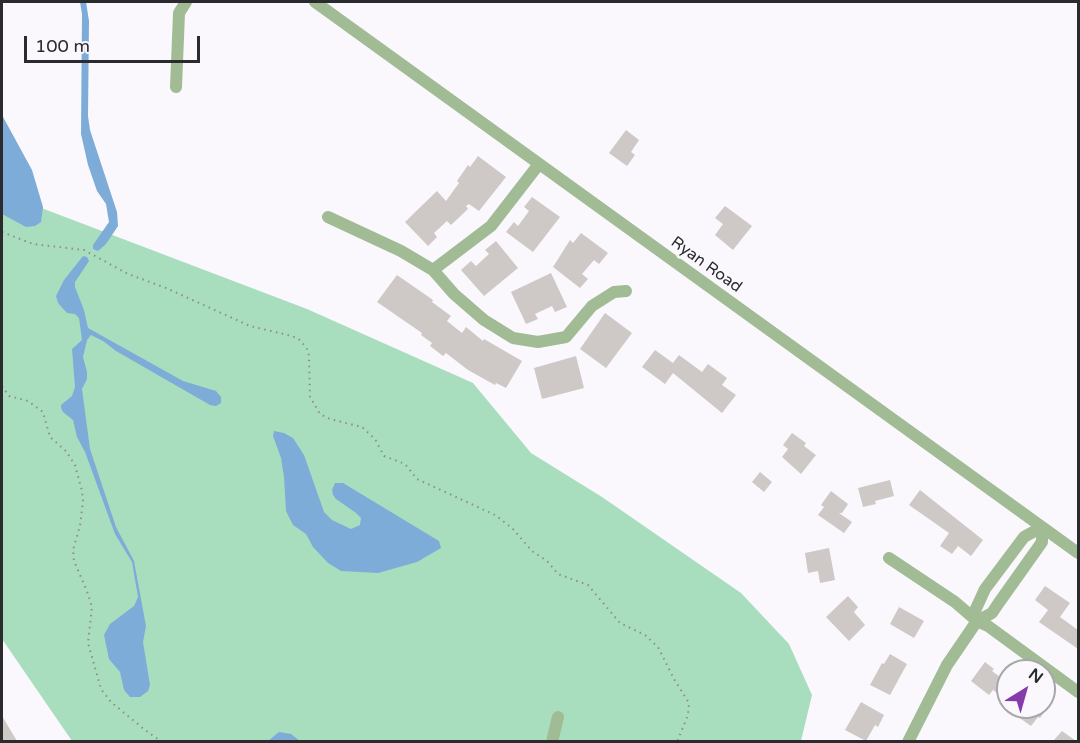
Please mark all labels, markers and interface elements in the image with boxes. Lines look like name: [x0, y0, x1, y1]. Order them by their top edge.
scale bar: [27, 24, 202, 62]
text: 100 m: [35, 35, 90, 57]
street label: Ryan Road: [667, 233, 745, 297]
north arrow: [996, 659, 1056, 719]
text: N: [1024, 664, 1047, 688]

